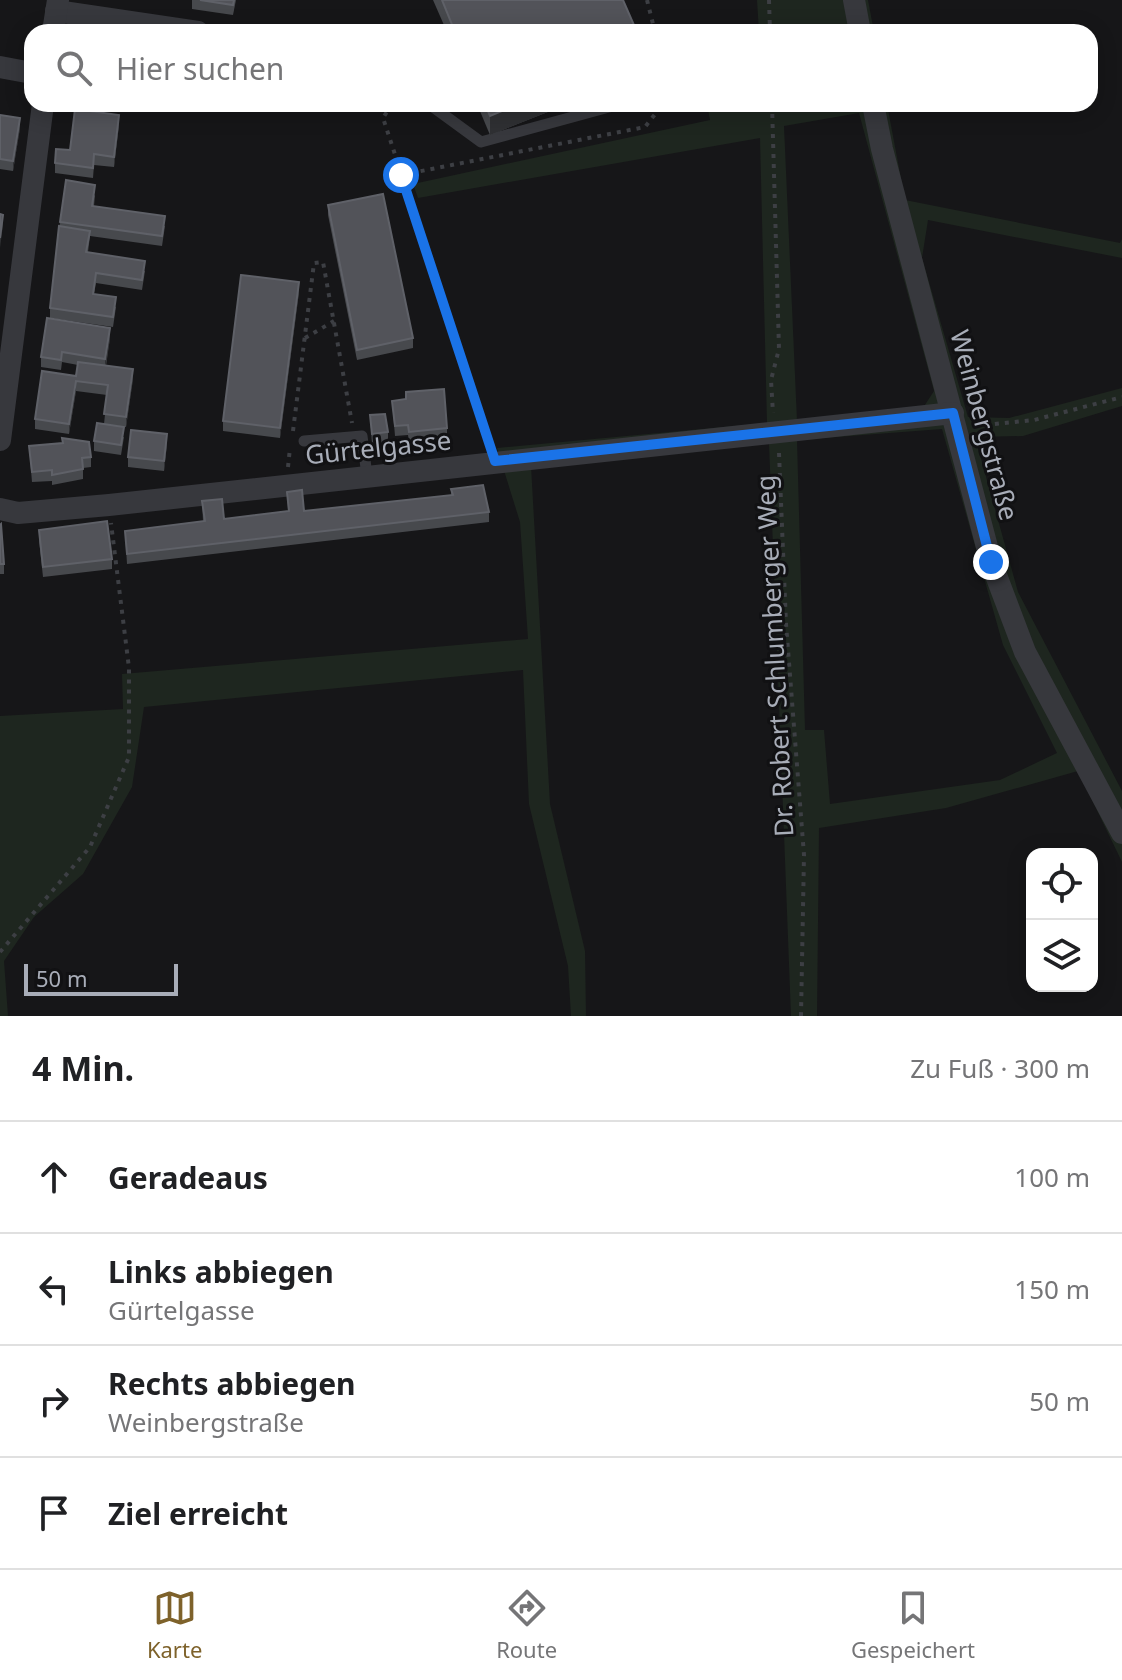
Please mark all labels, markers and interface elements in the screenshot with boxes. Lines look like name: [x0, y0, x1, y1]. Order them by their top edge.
search box: [24, 24, 1098, 112]
icon: search: [52, 46, 96, 90]
text: Hier suchen: [116, 48, 284, 89]
route start: [383, 157, 419, 193]
street label: Weinbergstraße: [942, 326, 1028, 524]
street label: Gürtelgasse: [303, 421, 453, 473]
street label: Dr. Robert Schlumberger Weg: [747, 474, 801, 838]
route end: [973, 544, 1009, 580]
map controls: [1026, 848, 1098, 992]
button: locate: [1026, 848, 1098, 920]
button: layers: [1026, 920, 1098, 992]
scale bar: [24, 960, 178, 996]
text: 50 m: [36, 963, 87, 993]
text: 4 Min.: [32, 1045, 134, 1091]
text: Zu Fuß · 300 m: [910, 1050, 1090, 1086]
icon: ahead: [32, 1155, 76, 1199]
text: Geradeaus: [108, 1157, 268, 1198]
text: 100 m: [1014, 1159, 1090, 1195]
text: Links abbiegen: [108, 1251, 334, 1292]
icon: left: [32, 1267, 76, 1311]
text: 150 m: [1014, 1271, 1090, 1307]
text: Gürtelgasse: [108, 1292, 255, 1328]
text: Rechts abbiegen: [108, 1363, 356, 1404]
icon: right: [32, 1379, 76, 1423]
text: 50 m: [1029, 1383, 1090, 1419]
text: Weinbergstraße: [108, 1404, 304, 1440]
icon: arrive: [32, 1491, 76, 1535]
text: Ziel erreicht: [108, 1493, 288, 1534]
tab: Karte: [147, 1586, 202, 1664]
tab: Route: [496, 1586, 557, 1664]
tab: Gespeichert: [851, 1586, 975, 1664]

